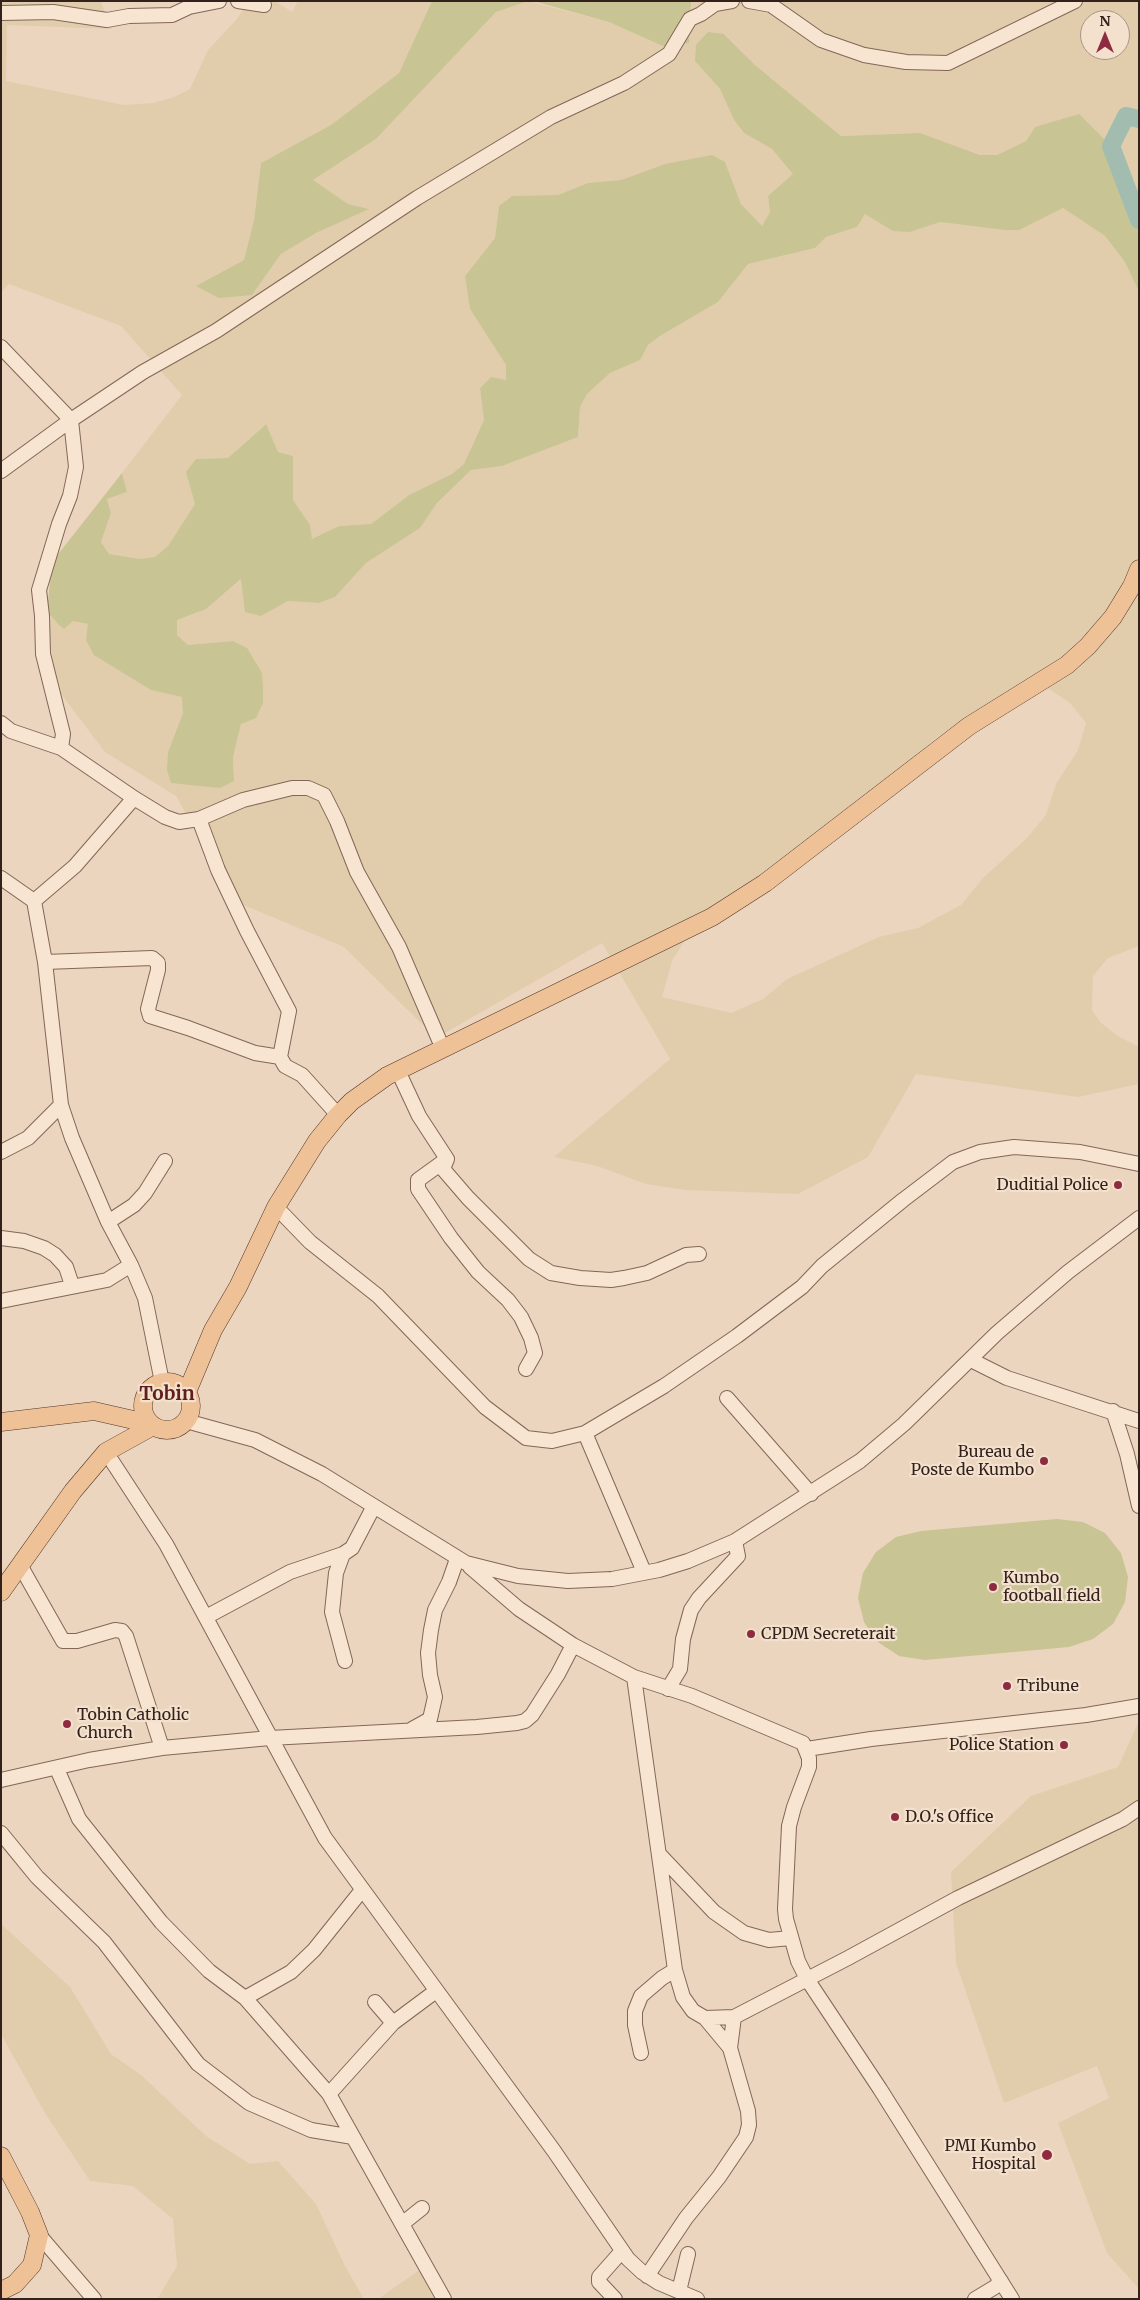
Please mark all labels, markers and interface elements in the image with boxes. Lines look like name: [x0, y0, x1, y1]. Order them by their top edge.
north arrow: [1080, 10, 1130, 60]
text: N: [1099, 12, 1111, 30]
place label: Duditial Police: [997, 1175, 1108, 1195]
marker: Duditial Police: [1112, 1179, 1124, 1191]
district label: Tobin: [139, 1384, 195, 1406]
place label: Bureau de Poste de Kumbo: [911, 1442, 1034, 1480]
marker: Bureau de Poste de Kumbo: [1038, 1455, 1050, 1467]
place label: Kumbo football field: [1003, 1568, 1100, 1606]
marker: Kumbo football field: [987, 1581, 999, 1593]
place label: CPDM Secreterait: [761, 1624, 895, 1644]
marker: CPDM Secreterait: [745, 1628, 757, 1640]
place label: Tribune: [1017, 1676, 1079, 1696]
marker: Tribune: [1001, 1680, 1013, 1692]
place label: Tobin Catholic Church: [77, 1705, 189, 1743]
marker: Tobin Catholic Church: [61, 1718, 73, 1730]
place label: Police Station: [949, 1735, 1054, 1755]
marker: Police Station: [1058, 1739, 1070, 1751]
place label: D.O.'s Office: [905, 1807, 993, 1827]
marker: D.O.'s Office: [889, 1811, 901, 1823]
place label: PMI Kumbo Hospital: [945, 2136, 1036, 2174]
marker: PMI Kumbo Hospital: [1040, 2148, 1054, 2162]

